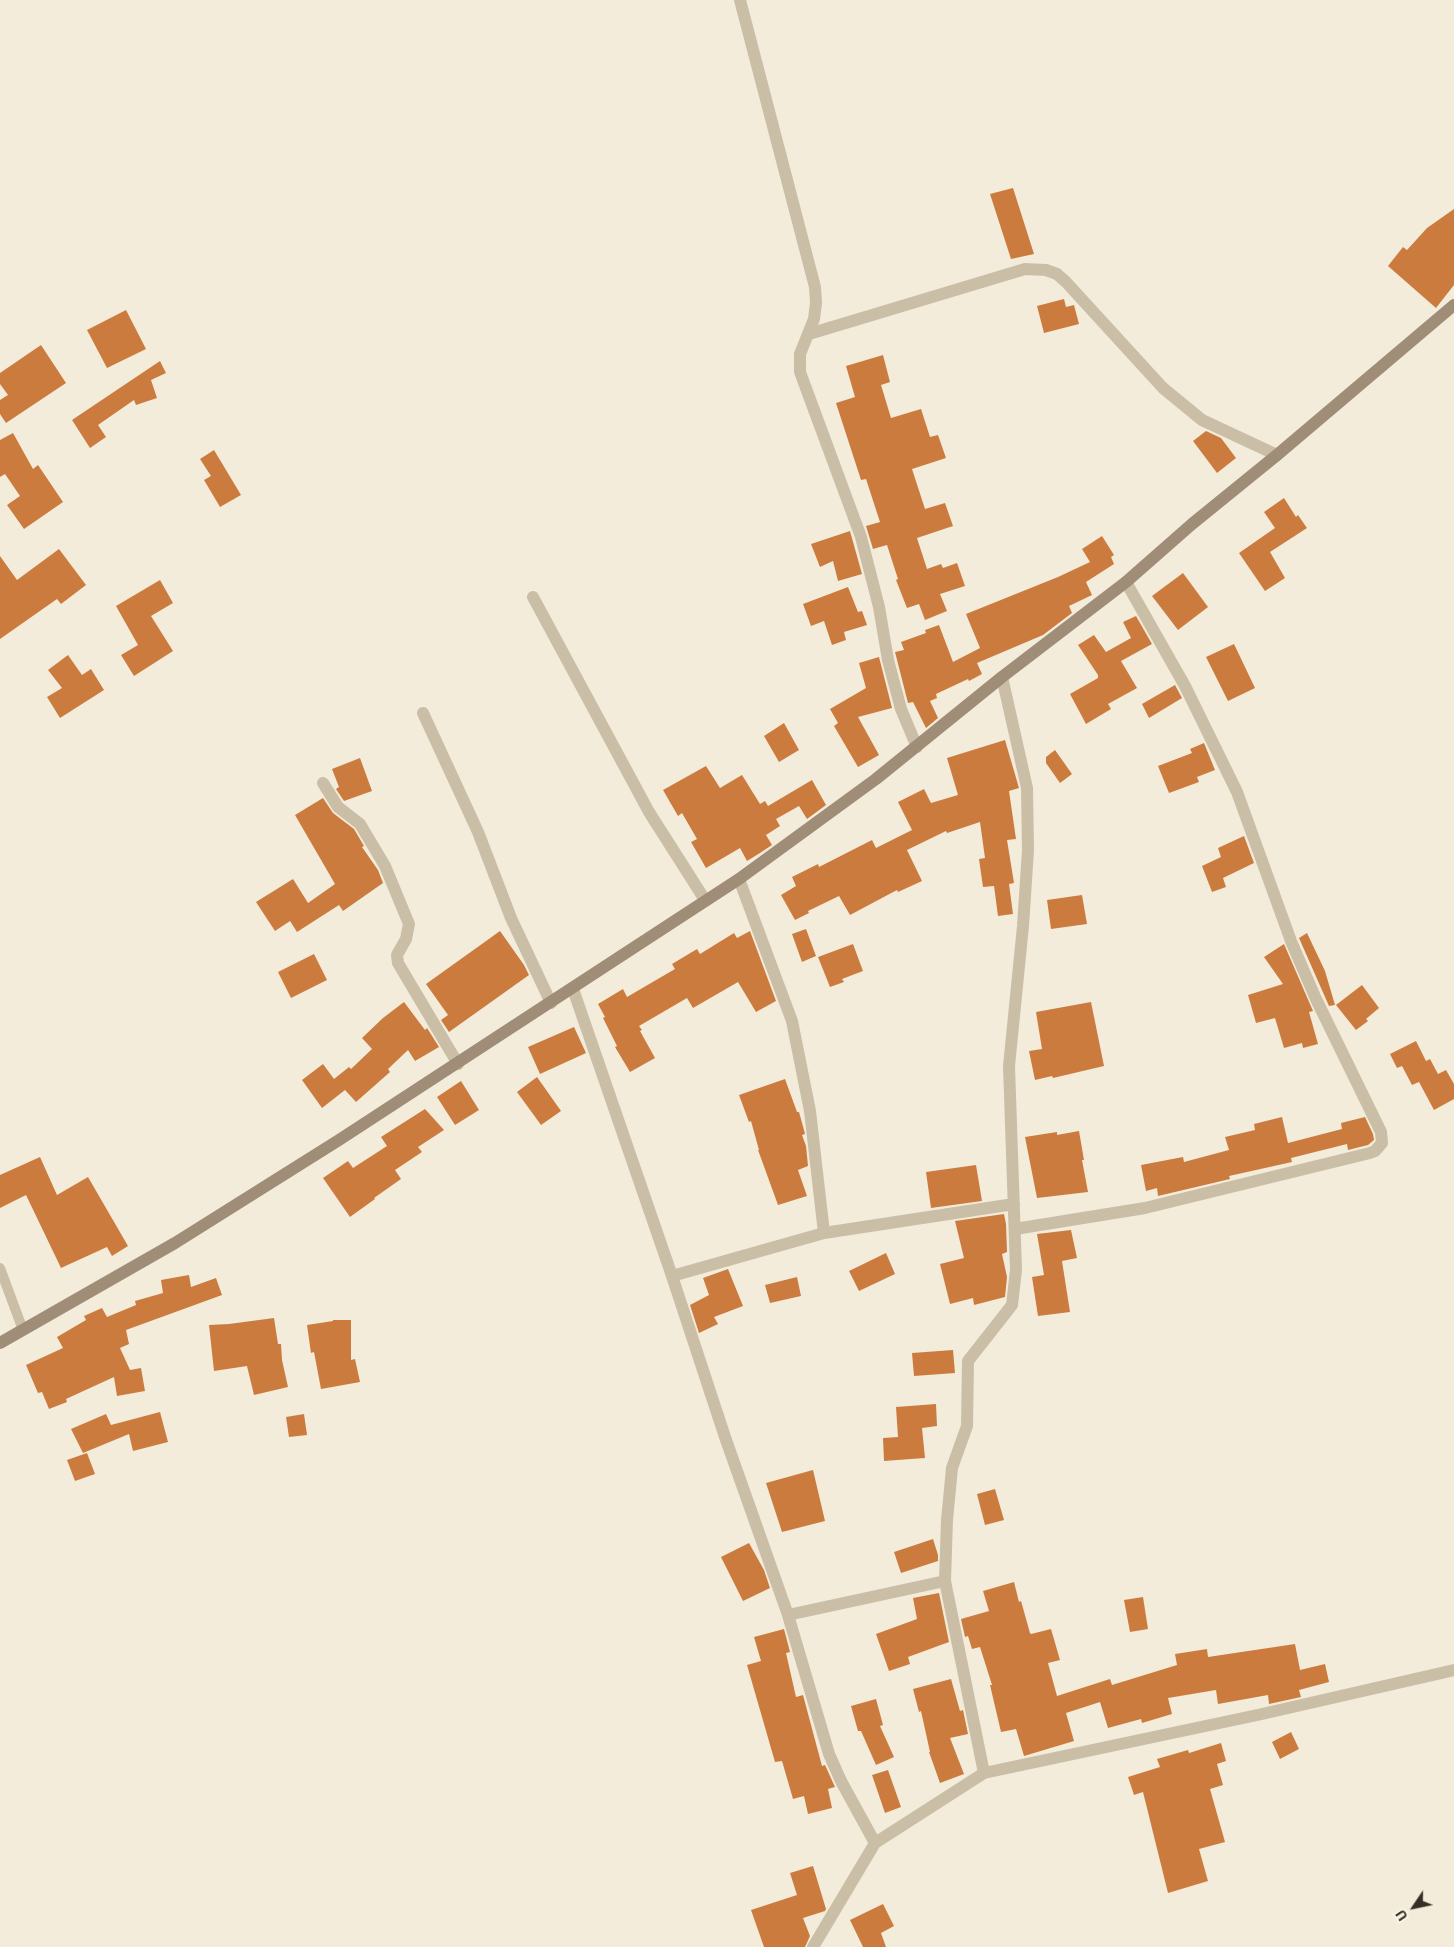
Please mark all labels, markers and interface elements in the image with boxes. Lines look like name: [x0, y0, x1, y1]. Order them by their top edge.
north arrow: [1389, 1882, 1439, 1932]
text: U: [1391, 1907, 1411, 1924]

